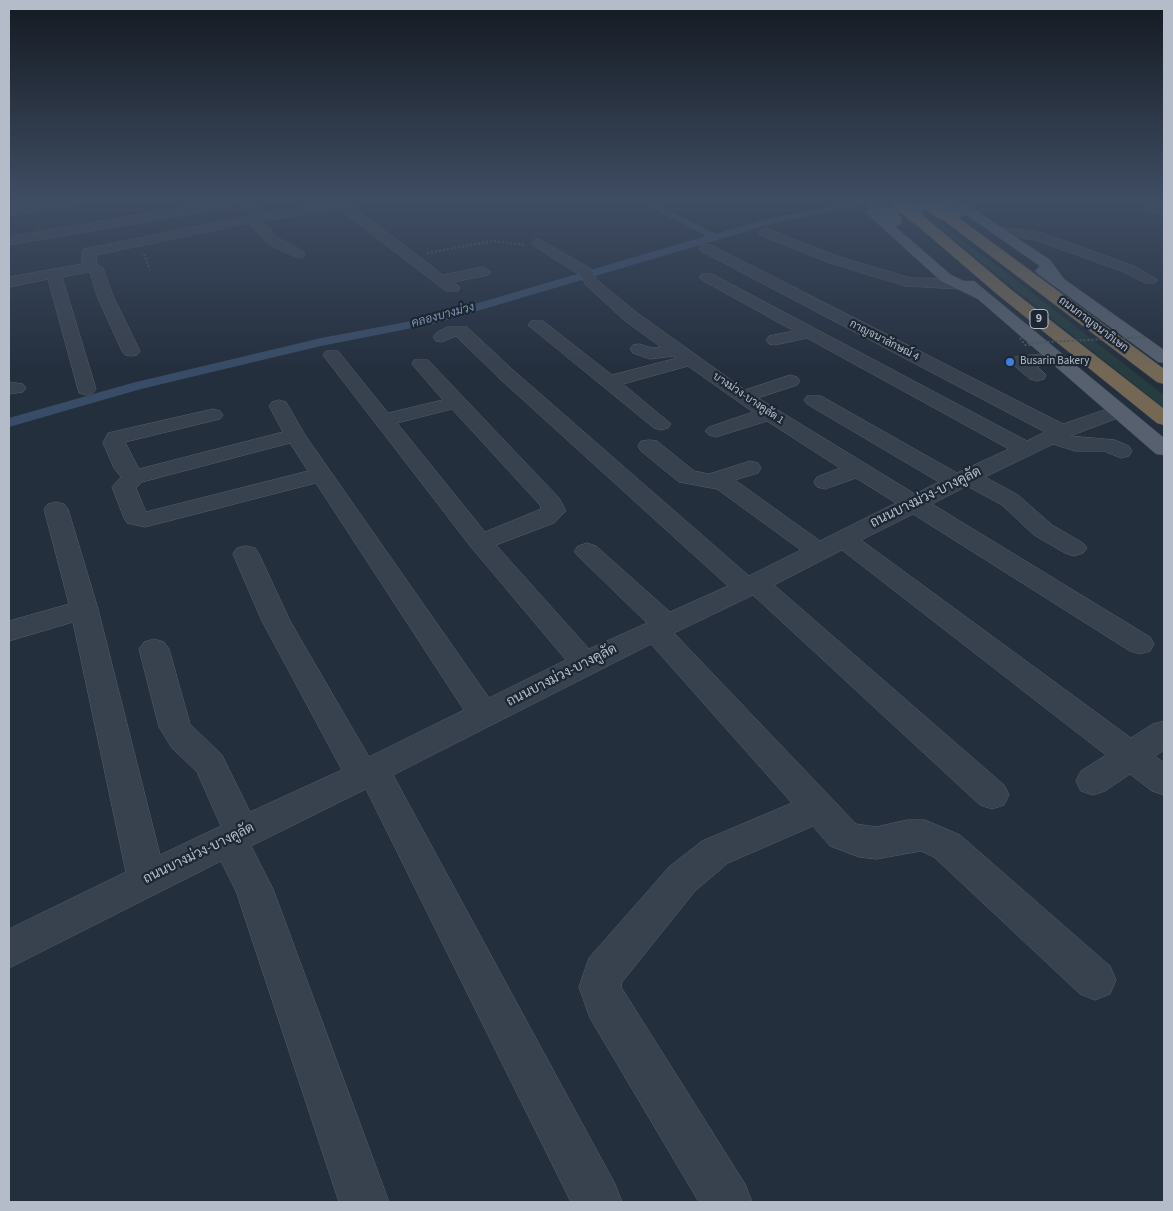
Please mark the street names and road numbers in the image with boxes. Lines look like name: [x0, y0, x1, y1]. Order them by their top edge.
street label: ถนนกาญจนาภิเษก: [1056, 295, 1130, 355]
road number: 9: [1030, 310, 1048, 328]
street label: กาญจนาลักษณ์ 4: [847, 318, 921, 364]
street label: บางม่วง-บางคูลัด 1: [710, 370, 786, 428]
street label: ถนนบางม่วง-บางคูลัด: [868, 464, 984, 532]
street label: ถนนบางม่วง-บางคูลัด: [504, 641, 620, 711]
street label: ถนนบางม่วง-บางคูลัด: [141, 820, 257, 888]

